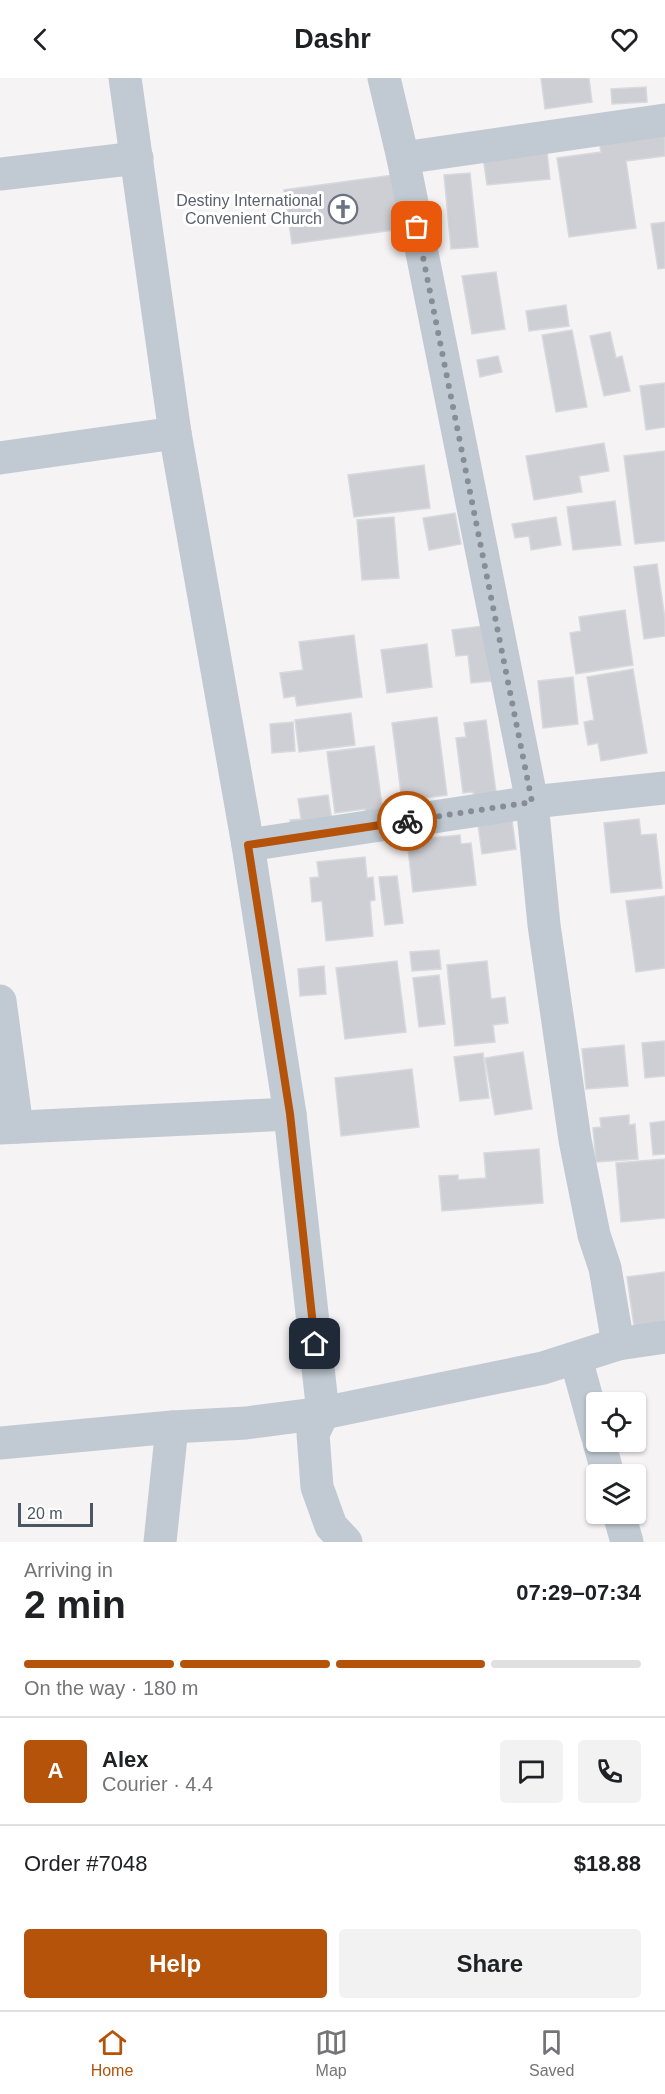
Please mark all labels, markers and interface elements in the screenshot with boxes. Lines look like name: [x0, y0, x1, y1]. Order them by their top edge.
icon: back: [24, 23, 57, 56]
icon: heart: [608, 23, 641, 56]
text: Dashr: [294, 24, 371, 54]
place label: Destiny International Convenient Church: [176, 192, 322, 227]
church icon: Destiny International Convenient Church: [327, 193, 359, 225]
pin: [391, 201, 442, 252]
icon: bag: [400, 210, 433, 243]
courier: [377, 791, 437, 851]
icon: bike: [391, 805, 424, 838]
pin: [289, 1318, 340, 1369]
icon: home: [298, 1327, 331, 1360]
map controls: [586, 1392, 646, 1524]
button: locate: [586, 1392, 646, 1452]
button: layers: [586, 1464, 646, 1524]
scale bar: [18, 1500, 93, 1528]
text: 20 m: [27, 1505, 63, 1522]
text: Arriving in: [24, 1559, 113, 1581]
text: 07:29–07:34: [516, 1580, 641, 1605]
text: 2 min: [24, 1583, 126, 1626]
text: On the way · 180 m: [24, 1677, 199, 1699]
button: chat: [500, 1740, 563, 1803]
button: phone: [578, 1740, 641, 1803]
text: Alex: [102, 1747, 148, 1772]
text: A: [48, 1758, 63, 1783]
text: Courier · 4.4: [102, 1773, 213, 1795]
text: Order #7048: [24, 1851, 148, 1876]
text: $18.88: [574, 1851, 641, 1876]
button: Help: [24, 1929, 327, 1998]
button: Share: [339, 1929, 641, 1998]
tab: Home: [91, 2026, 133, 2080]
tab: Map: [315, 2026, 348, 2080]
tab: Saved: [529, 2026, 574, 2080]

